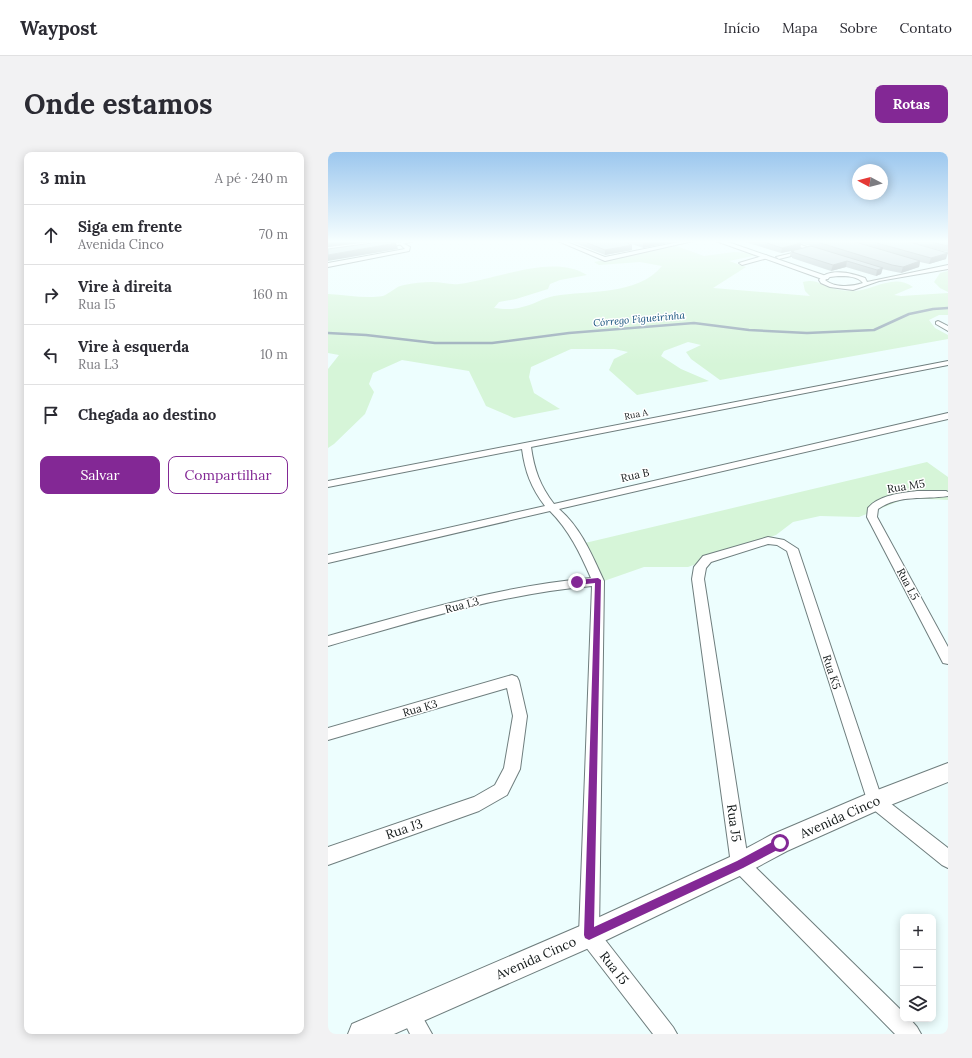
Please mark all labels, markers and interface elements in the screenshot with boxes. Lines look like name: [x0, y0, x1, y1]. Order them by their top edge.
text: Waypost: [20, 16, 97, 40]
text: Início: [723, 19, 760, 37]
text: Mapa: [782, 19, 818, 37]
text: Sobre: [840, 19, 878, 37]
text: Contato: [900, 19, 952, 37]
button: Rotas: [875, 85, 948, 123]
text: Onde estamos: [24, 86, 213, 122]
north arrow: [852, 164, 888, 200]
text: 3 min: [40, 167, 86, 189]
text: A pé · 240 m: [215, 170, 288, 187]
text: Siga em frente: [78, 217, 182, 236]
icon: ahead: [40, 224, 62, 246]
text: 70 m: [259, 226, 288, 243]
text: Avenida Cinco: [78, 236, 164, 253]
text: Vire à direita: [78, 277, 172, 296]
icon: right: [40, 284, 62, 306]
text: 160 m: [253, 286, 288, 303]
text: Rua I5: [78, 296, 116, 313]
water label: Córrego Figueirinha: [593, 308, 686, 329]
text: Vire à esquerda: [78, 337, 189, 356]
icon: left: [40, 344, 62, 366]
text: 10 m: [260, 346, 288, 363]
text: Rua L3: [78, 356, 119, 373]
icon: arrive: [40, 404, 62, 426]
text: Chegada ao destino: [78, 405, 216, 424]
street label: Rua A: [623, 406, 649, 422]
button: Salvar: [40, 456, 160, 494]
button: Compartilhar: [168, 456, 288, 494]
street label: Rua B: [619, 465, 651, 485]
street label: Rua M5: [886, 476, 926, 496]
street label: Rua L5: [894, 566, 922, 602]
route end: [568, 573, 586, 591]
street label: Rua L3: [444, 594, 480, 616]
street label: Rua K5: [820, 653, 844, 691]
street label: Rua K3: [401, 696, 439, 720]
street label: Avenida Cinco: [796, 792, 883, 843]
street label: Rua J5: [723, 803, 745, 843]
street label: Rua J3: [383, 815, 425, 843]
route start: [771, 834, 789, 852]
map controls: [900, 914, 936, 1022]
button: +: [900, 914, 936, 950]
street label: Avenida Cinco: [492, 933, 579, 984]
street label: Rua I5: [596, 948, 632, 988]
button: −: [900, 950, 936, 986]
button: layers: [900, 986, 936, 1022]

